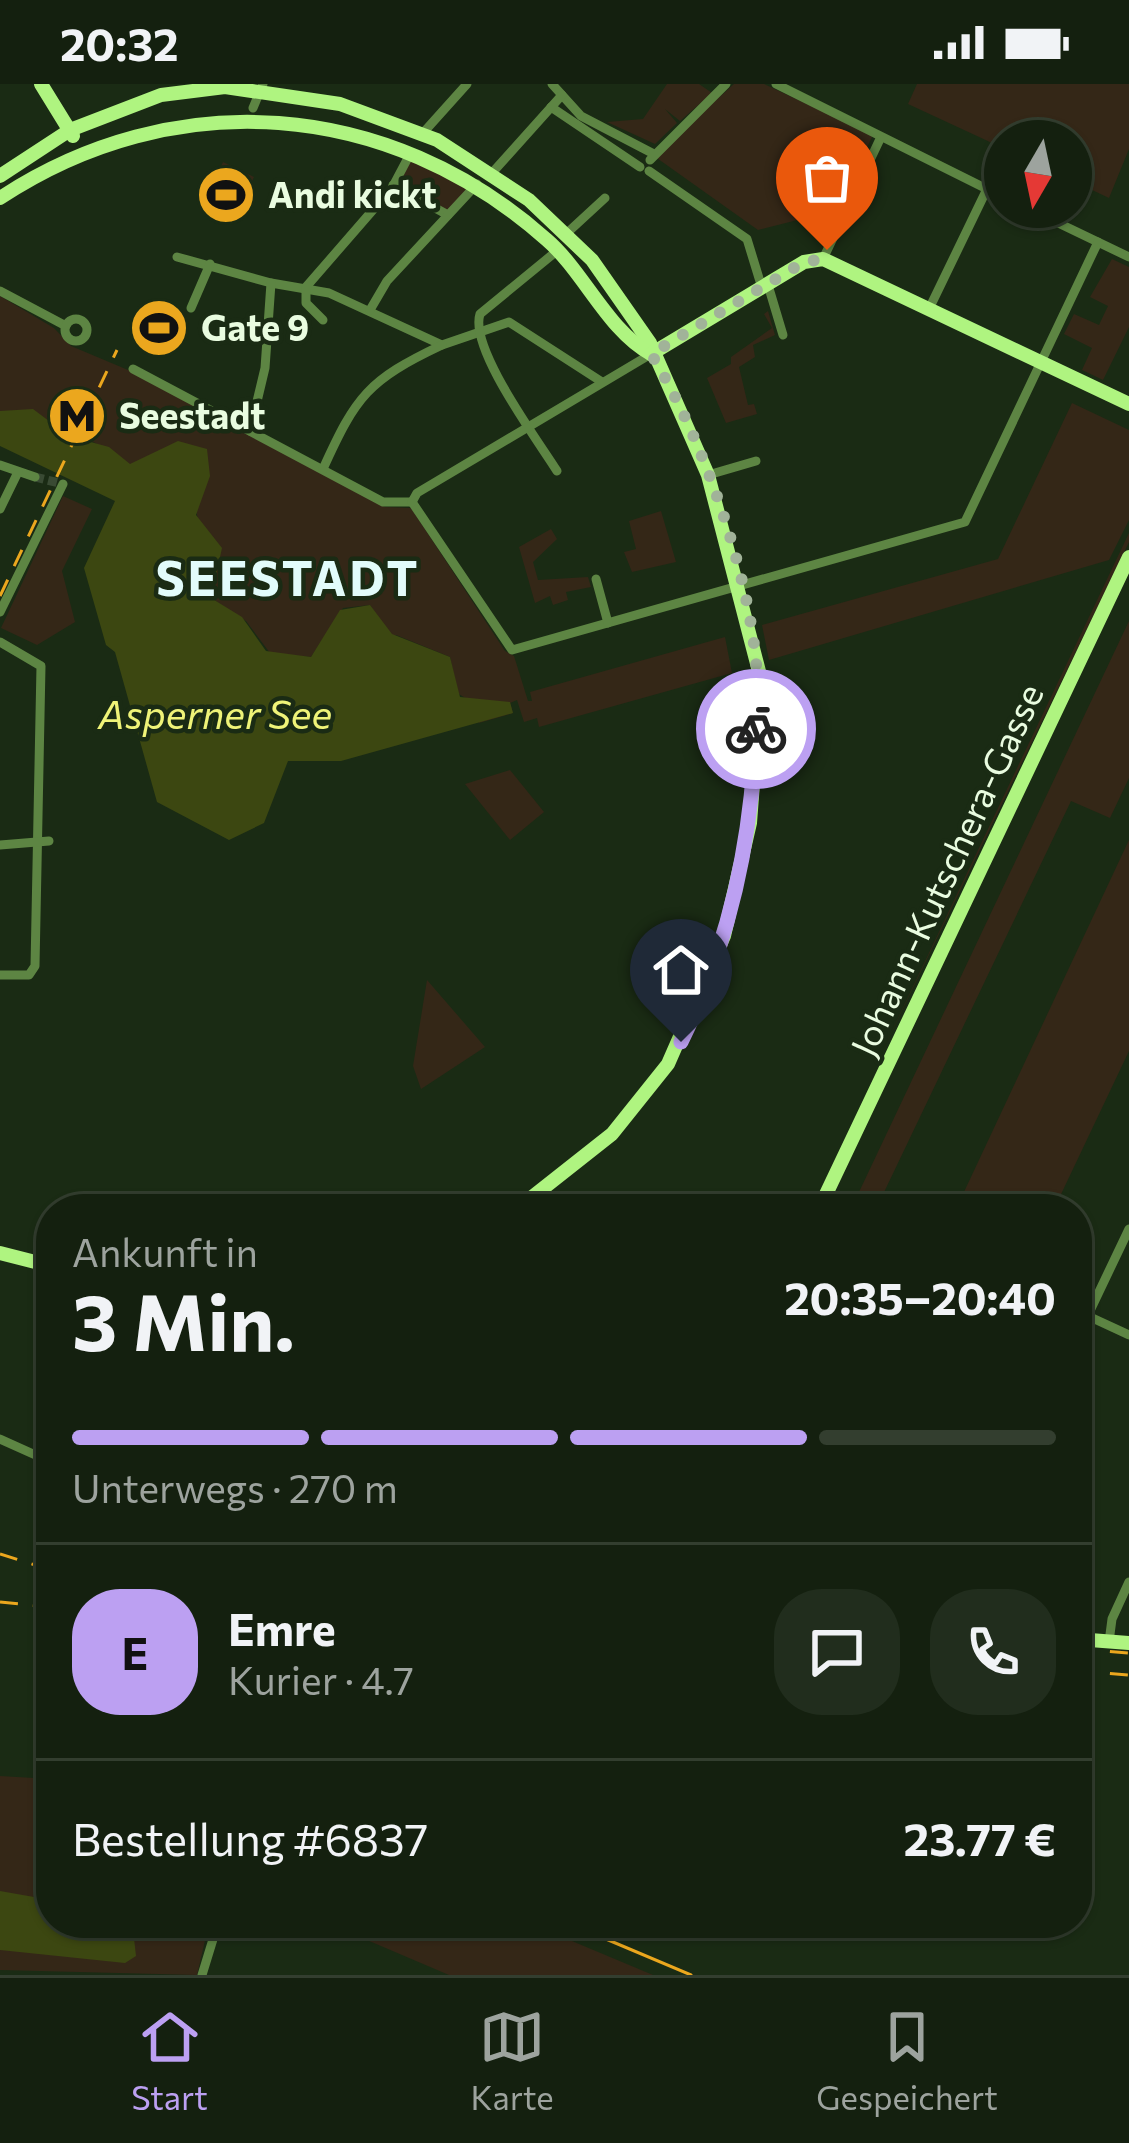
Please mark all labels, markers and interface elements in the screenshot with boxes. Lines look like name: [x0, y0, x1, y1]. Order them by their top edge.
text: 20:32: [60, 15, 179, 70]
north arrow: [984, 120, 1092, 228]
map controls: [984, 120, 1092, 228]
pin: [776, 127, 878, 250]
icon: bag: [794, 145, 860, 211]
sports icon: Andi kickt: [195, 164, 257, 226]
place label: Andi kickt: [268, 171, 437, 215]
sports icon: Gate 9: [128, 297, 190, 359]
place label: Gate 9: [201, 304, 309, 348]
metro station icon: Seestadt: [46, 385, 108, 447]
place label: Seestadt: [119, 392, 266, 436]
district label: SEESTADT: [156, 547, 420, 606]
courier: [696, 669, 816, 789]
street label: Johann-Kutschera-Gasse: [840, 676, 1051, 1062]
water label: Asperner See: [97, 689, 332, 737]
icon: bike: [723, 696, 789, 762]
pin: [630, 919, 732, 1042]
icon: home: [648, 937, 714, 1003]
text: Ankunft in: [72, 1227, 258, 1275]
text: 20:35–20:40: [784, 1269, 1056, 1324]
text: 3 Min.: [72, 1272, 295, 1367]
text: Unterwegs · 270 m: [72, 1463, 398, 1511]
button: chat: [774, 1589, 900, 1715]
button: phone: [930, 1589, 1056, 1715]
text: Emre: [228, 1600, 336, 1655]
text: E: [122, 1624, 148, 1679]
text: Kurier · 4.7: [228, 1655, 414, 1703]
text: Bestellung #6837: [72, 1810, 428, 1865]
text: 23.77 €: [904, 1810, 1056, 1865]
tab: Start: [131, 2004, 208, 2117]
tab: Karte: [470, 2004, 554, 2117]
tab: Gespeichert: [816, 2004, 998, 2117]

